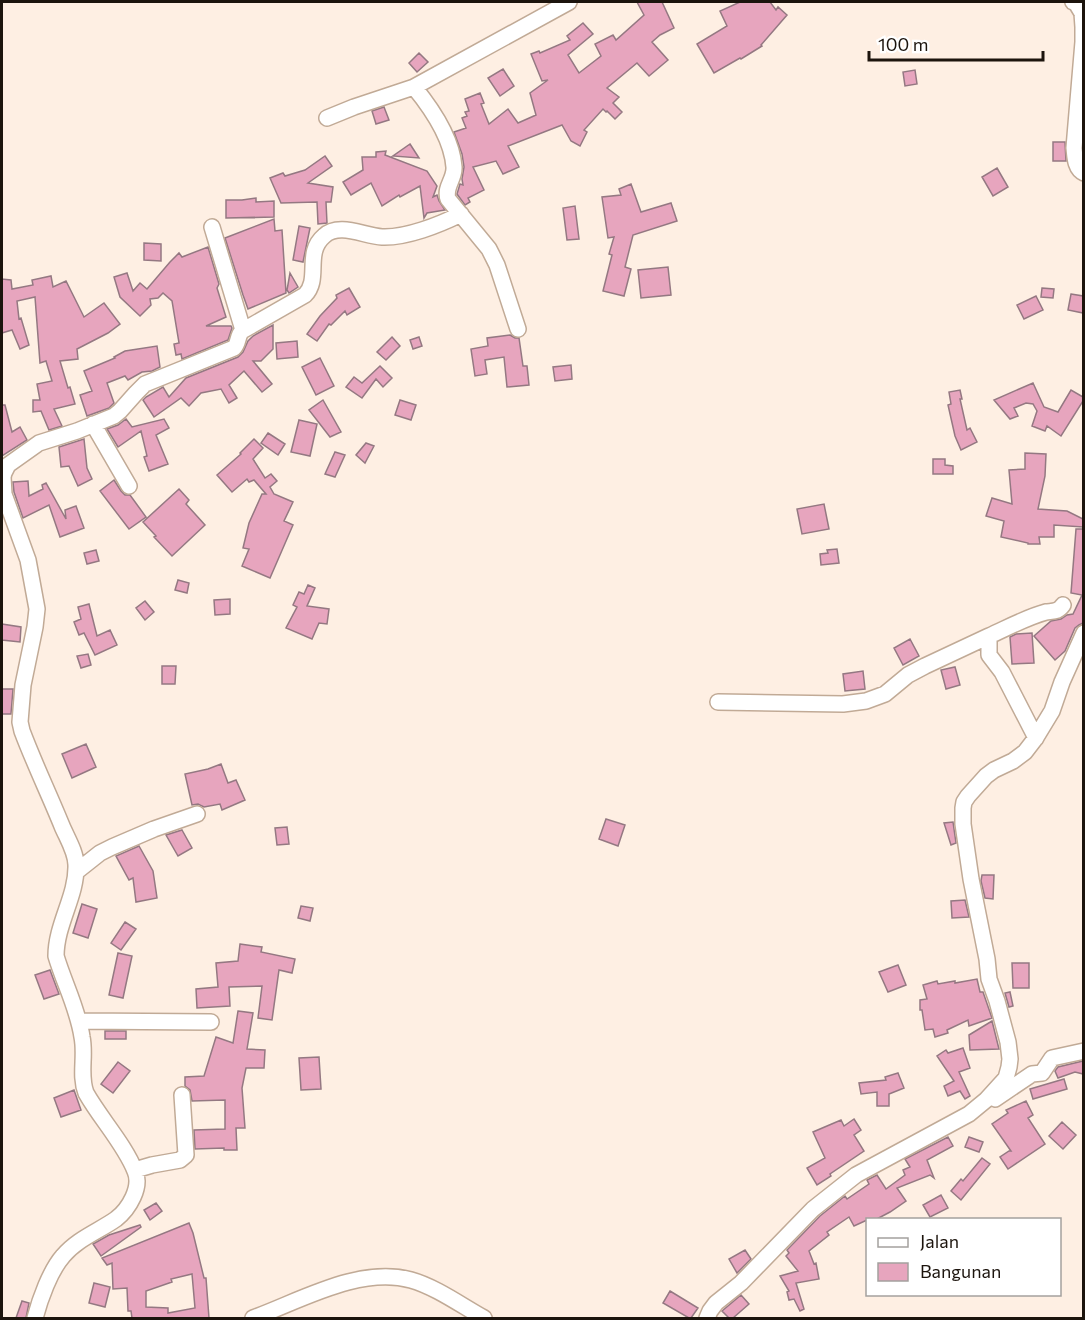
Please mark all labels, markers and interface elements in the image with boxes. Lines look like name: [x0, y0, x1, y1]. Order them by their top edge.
scale bar: [869, 24, 1043, 62]
text: 100 m: [878, 33, 928, 55]
legend: [866, 1218, 1061, 1296]
text: Jalan: [920, 1230, 959, 1252]
text: Bangunan: [920, 1260, 1001, 1282]

